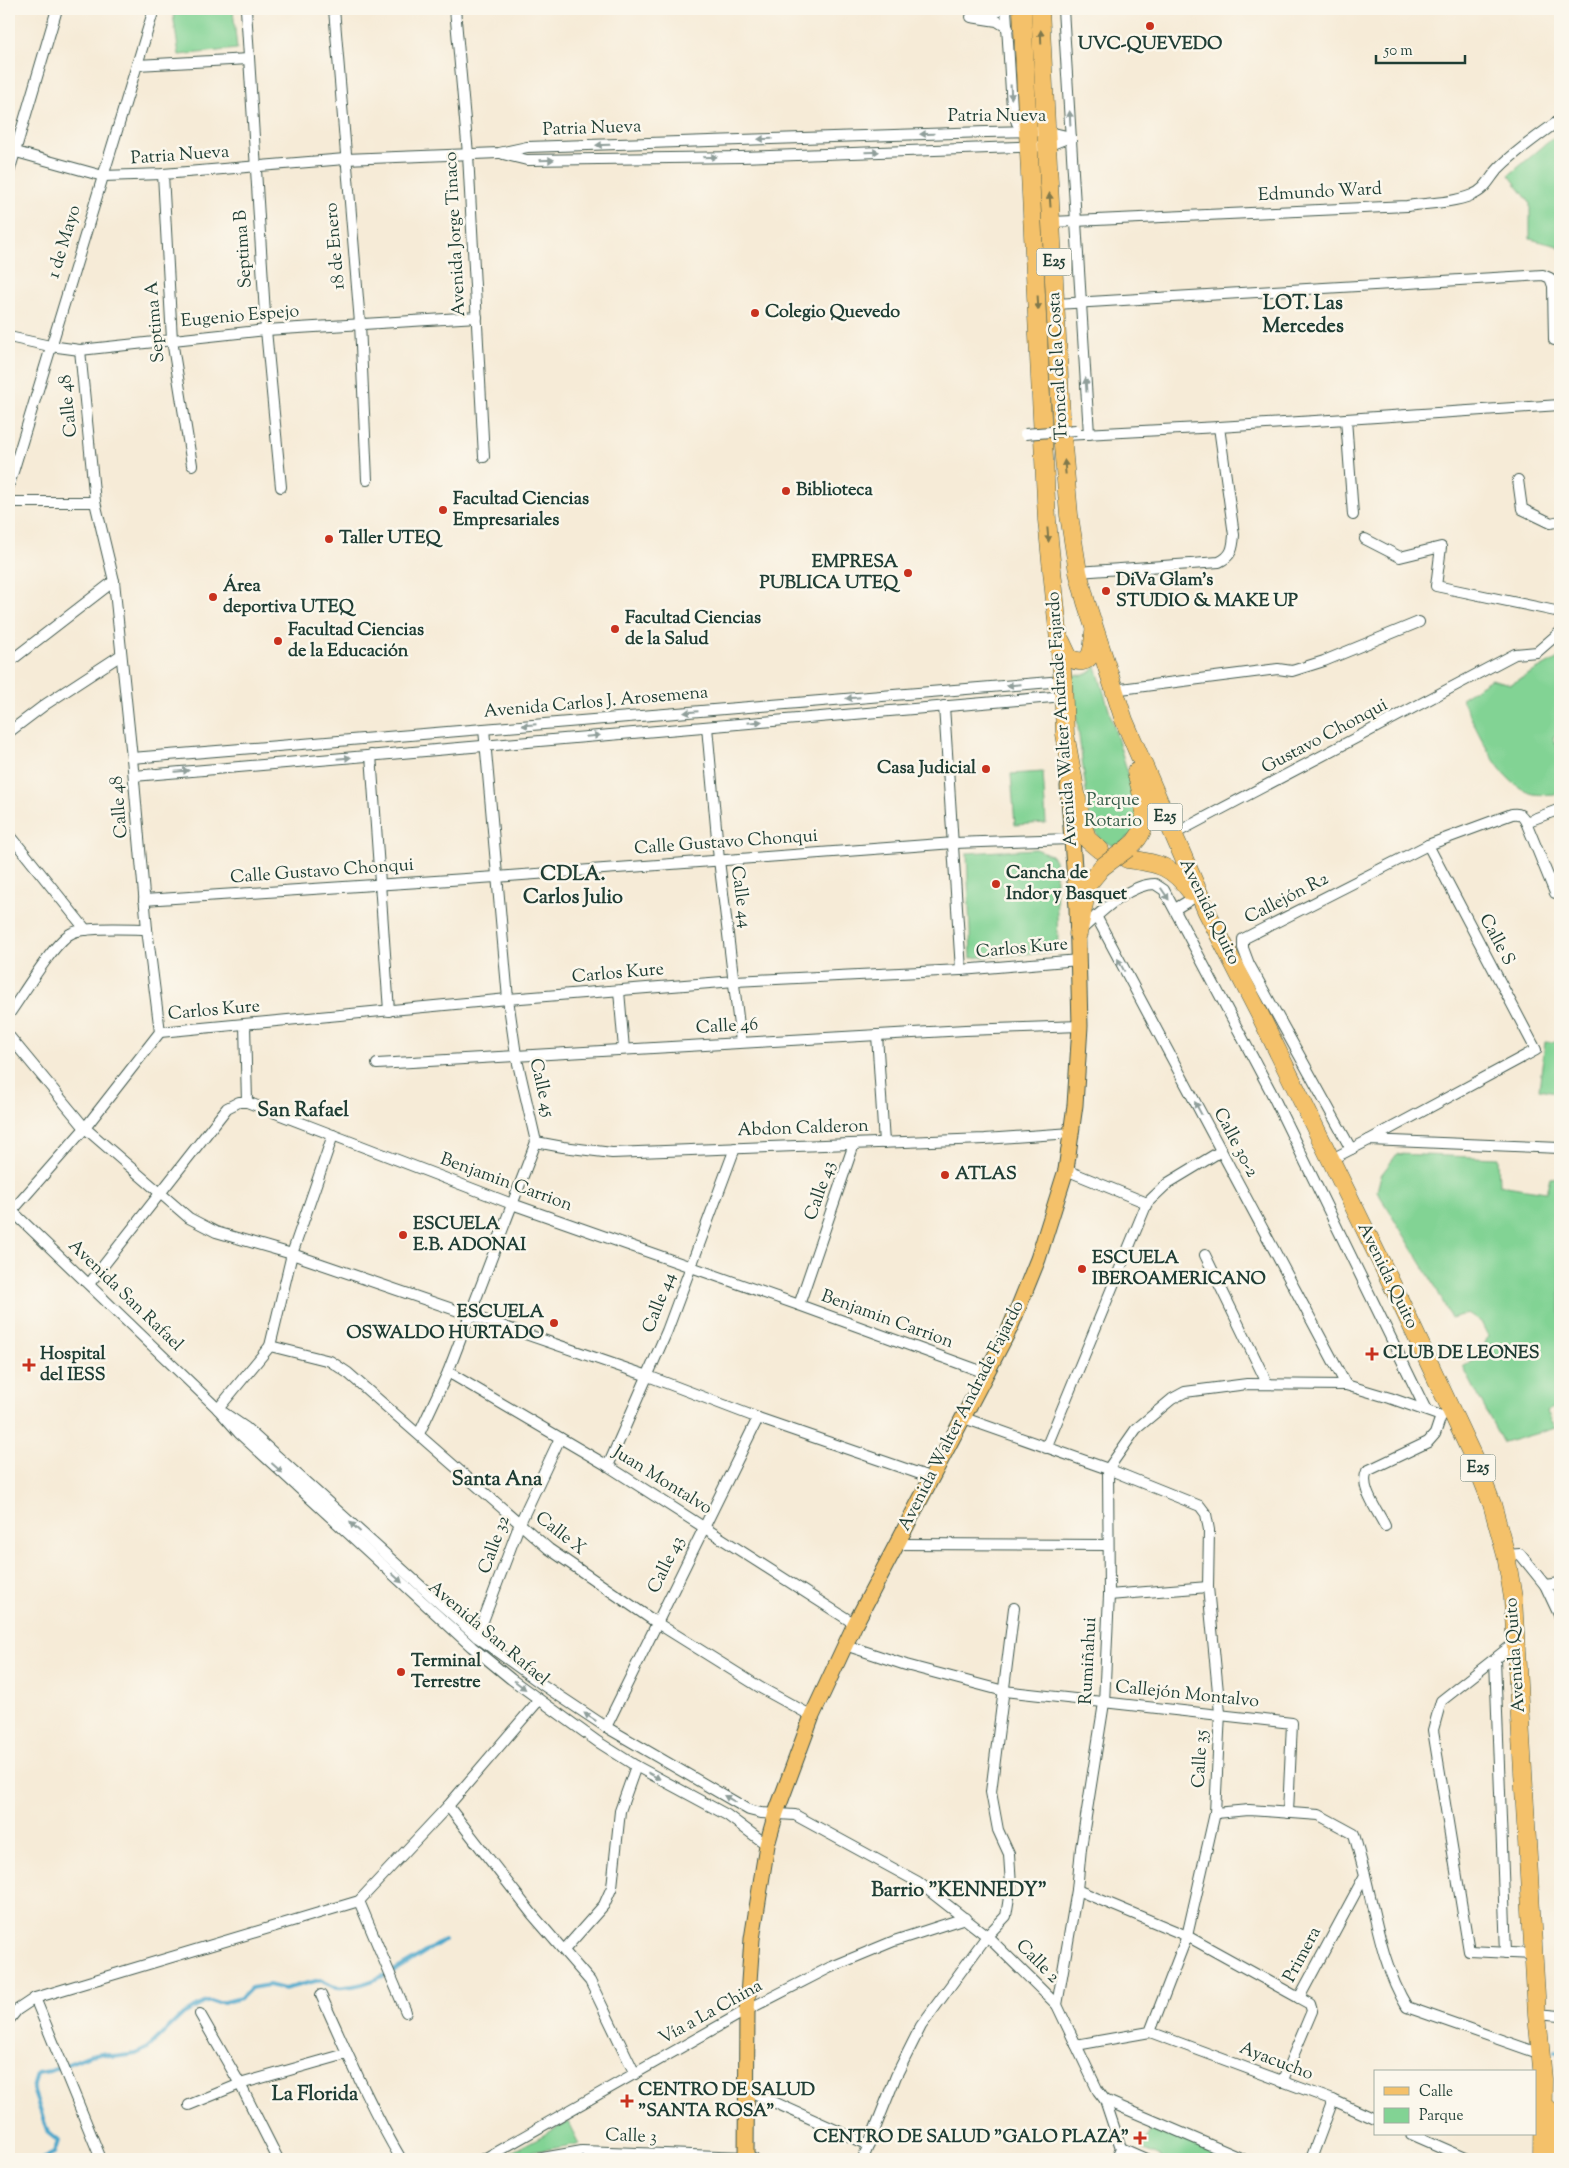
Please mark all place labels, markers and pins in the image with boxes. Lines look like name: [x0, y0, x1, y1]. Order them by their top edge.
marker: UVC-QUEVEDO: [1144, 20, 1156, 32]
place label: UVC-QUEVEDO: [1078, 32, 1222, 58]
place label: Colegio Quevedo: [765, 300, 900, 326]
marker: Colegio Quevedo: [749, 307, 761, 319]
place label: Biblioteca: [796, 478, 874, 504]
marker: Biblioteca: [780, 485, 792, 497]
place label: Facultad Ciencias Empresariales: [453, 487, 589, 534]
marker: Facultad Ciencias Empresariales: [437, 504, 449, 516]
place label: Taller UTEQ: [339, 526, 443, 552]
marker: Taller UTEQ: [323, 533, 335, 545]
place label: EMPRESA PUBLICA UTEQ: [760, 550, 901, 597]
marker: EMPRESA PUBLICA UTEQ: [902, 567, 914, 579]
place label: DiVa Glam's STUDIO & MAKE UP: [1116, 568, 1298, 615]
place label: Área deportiva UTEQ: [223, 573, 357, 621]
marker: DiVa Glam's STUDIO & MAKE UP: [1100, 585, 1112, 597]
marker: Área deportiva UTEQ: [207, 591, 219, 603]
place label: Facultad Ciencias de la Salud: [625, 606, 761, 653]
place label: Facultad Ciencias de la Educación: [288, 618, 424, 665]
marker: Facultad Ciencias de la Salud: [609, 623, 621, 635]
marker: Facultad Ciencias de la Educación: [272, 635, 284, 647]
place label: Casa Judicial: [877, 756, 977, 782]
marker: Casa Judicial: [980, 763, 992, 775]
place label: Cancha de Indor y Basquet: [1006, 861, 1128, 908]
marker: Cancha de Indor y Basquet: [990, 878, 1002, 890]
place label: ATLAS: [955, 1162, 1017, 1188]
marker: ATLAS: [939, 1169, 951, 1181]
place label: ESCUELA E.B. ADONAI: [413, 1212, 526, 1259]
marker: ESCUELA E.B. ADONAI: [397, 1229, 409, 1241]
place label: ESCUELA IBEROAMERICANO: [1092, 1246, 1266, 1293]
marker: ESCUELA IBEROAMERICANO: [1076, 1263, 1088, 1275]
place label: ESCUELA OSWALDO HURTADO: [346, 1300, 544, 1347]
marker: ESCUELA OSWALDO HURTADO: [548, 1317, 560, 1329]
place label: CLUB DE LEONES: [1383, 1341, 1540, 1367]
place label: Hospital del IESS: [40, 1342, 107, 1389]
marker: CLUB DE LEONES: [1365, 1347, 1379, 1361]
marker: Hospital del IESS: [22, 1358, 36, 1372]
place label: Terminal Terrestre: [411, 1649, 482, 1696]
marker: Terminal Terrestre: [395, 1666, 407, 1678]
place label: CENTRO DE SALUD "SANTA ROSA": [638, 2078, 815, 2125]
marker: CENTRO DE SALUD "SANTA ROSA": [620, 2094, 634, 2108]
place label: CENTRO DE SALUD "GALO PLAZA": [813, 2125, 1129, 2151]
marker: CENTRO DE SALUD "GALO PLAZA": [1133, 2131, 1147, 2145]

